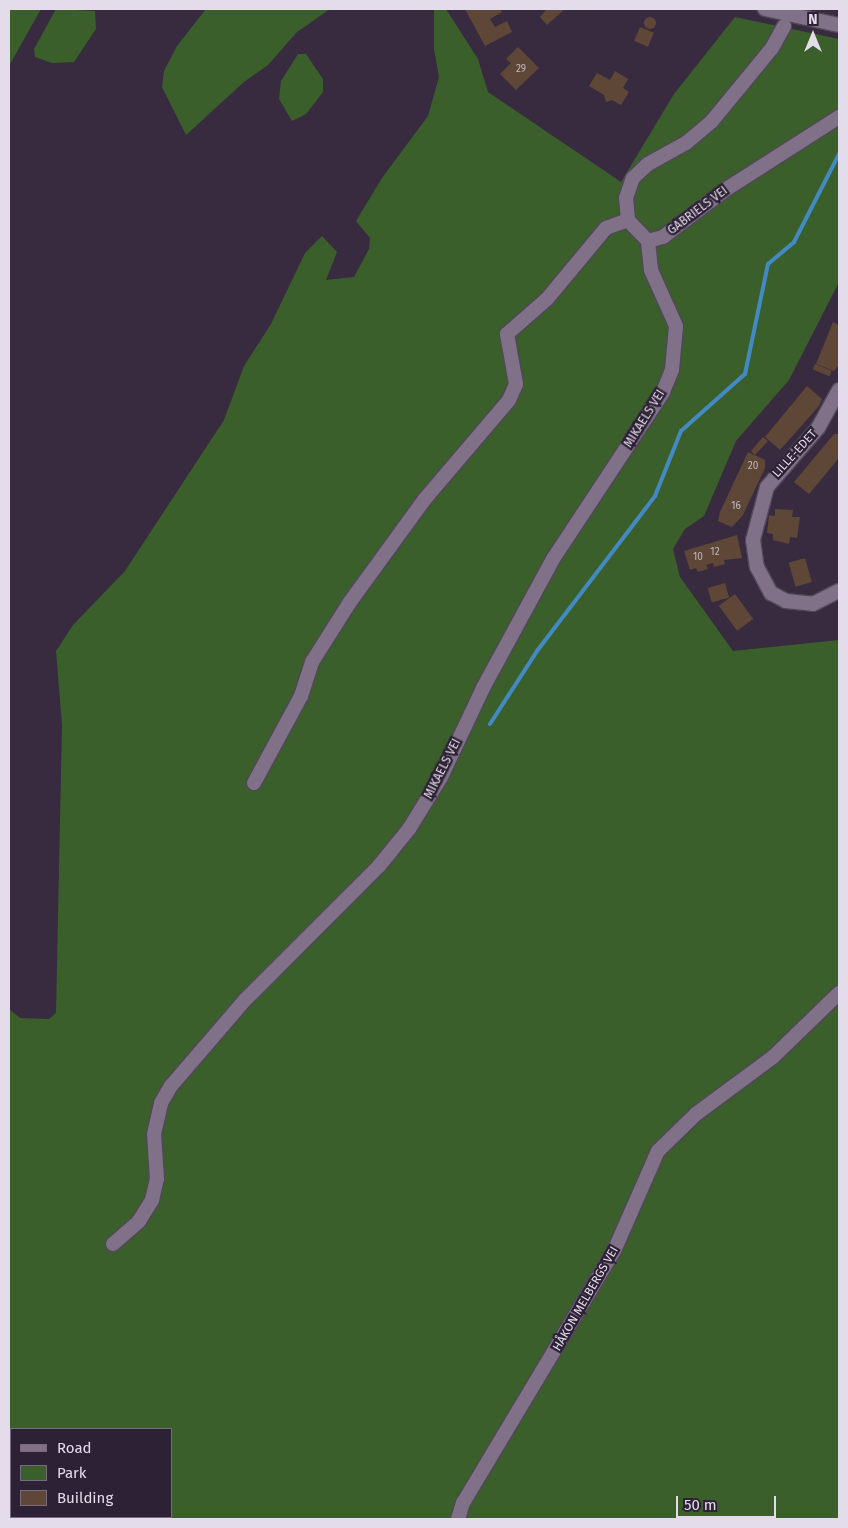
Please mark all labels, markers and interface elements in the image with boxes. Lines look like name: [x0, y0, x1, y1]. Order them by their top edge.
north arrow: [788, 10, 838, 60]
text: N: [808, 11, 818, 28]
house number: 29: [516, 64, 526, 76]
street label: GABRIELS VEI: [665, 184, 731, 238]
street label: MIKAELS VEI: [622, 387, 668, 451]
street label: LILLE-EDET: [770, 427, 820, 481]
house number: 20: [748, 461, 758, 473]
house number: 16: [731, 501, 741, 513]
house number: 12: [710, 547, 720, 559]
house number: 10: [693, 552, 703, 564]
street label: MIKAELS VEI: [422, 737, 464, 801]
street label: HÅKON MELBERGS VEI: [550, 1244, 622, 1354]
legend: [10, 1428, 172, 1518]
text: Road: [57, 1439, 92, 1457]
text: Park: [57, 1464, 87, 1482]
scale bar: [678, 1486, 778, 1518]
text: Building: [57, 1489, 113, 1507]
text: 50 m: [684, 1496, 717, 1514]

